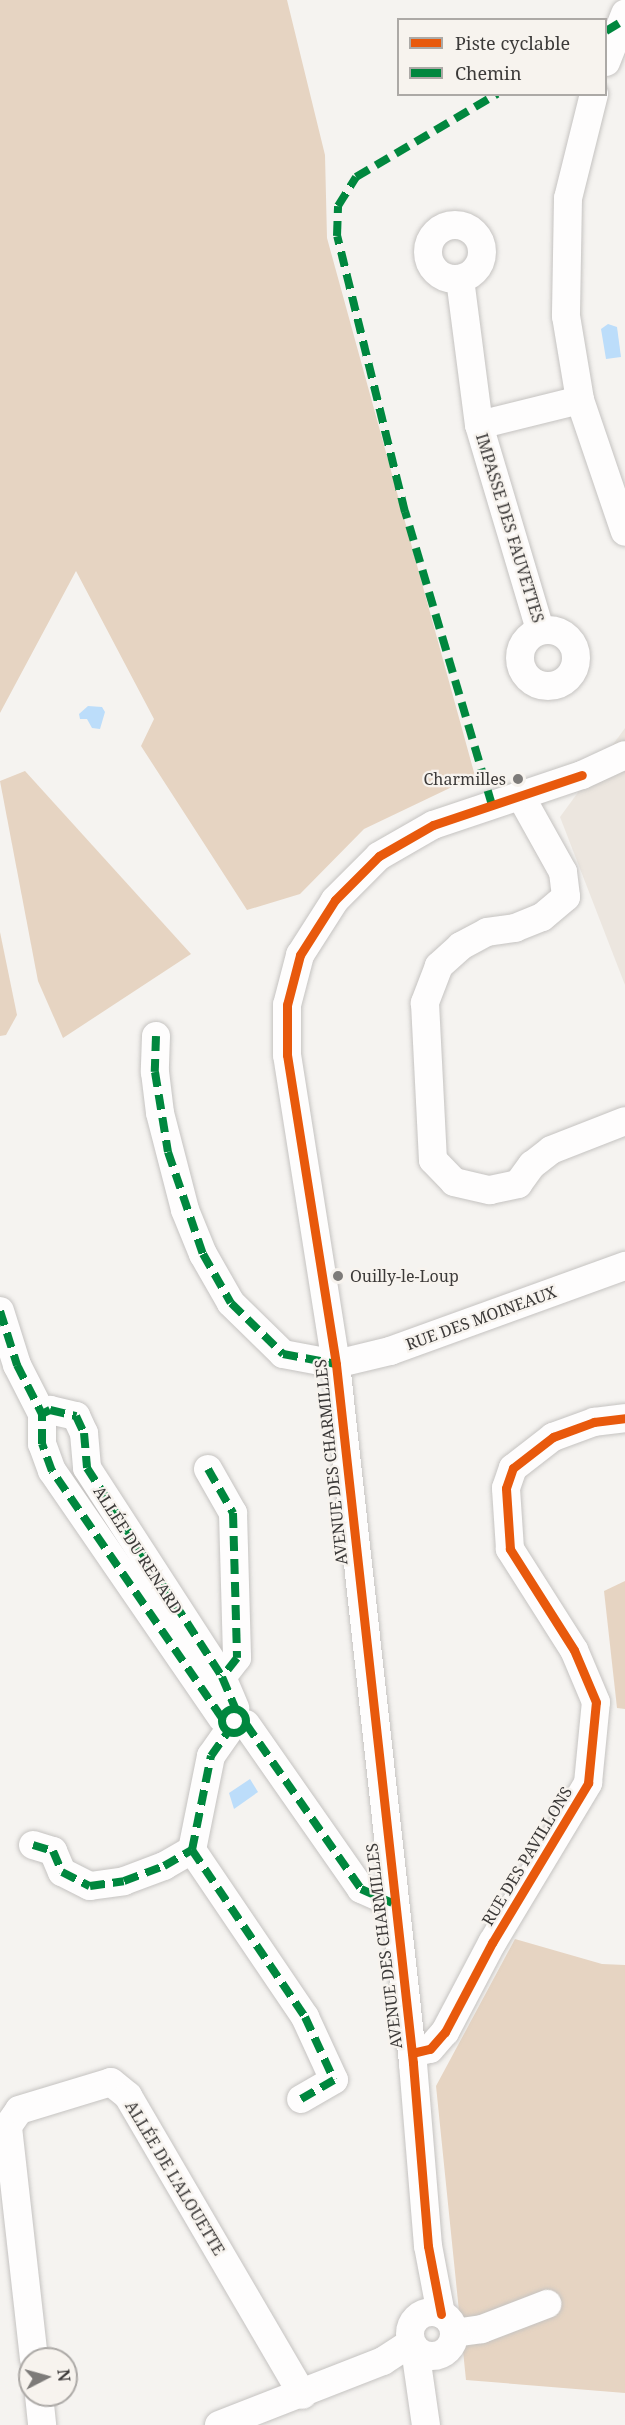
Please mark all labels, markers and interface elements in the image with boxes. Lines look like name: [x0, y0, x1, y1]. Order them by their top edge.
legend: [397, 18, 607, 96]
text: Piste cyclable: [455, 31, 570, 55]
text: Chemin: [455, 61, 522, 85]
street label: IMPASSE DES FAUVETTES: [472, 431, 548, 625]
place label: Charmilles: [424, 769, 506, 789]
marker: Charmilles: [511, 772, 525, 786]
place label: Ouilly-le-Loup: [350, 1266, 459, 1286]
marker: Ouilly-le-Loup: [331, 1269, 345, 1283]
street label: RUE DES MOINEAUX: [403, 1282, 559, 1354]
street label: AVENUE DES CHARMILLES: [311, 1358, 351, 1566]
street label: ALLÉE DU RENARD: [89, 1482, 187, 1618]
street label: RUE DES PAVILLONS: [478, 1783, 576, 1929]
street label: AVENUE DES CHARMILLES: [362, 1842, 406, 2050]
street label: ALLÉE DE L'ALOUETTE: [121, 2097, 229, 2259]
north arrow: [18, 2347, 78, 2407]
text: N: [52, 2368, 76, 2383]

